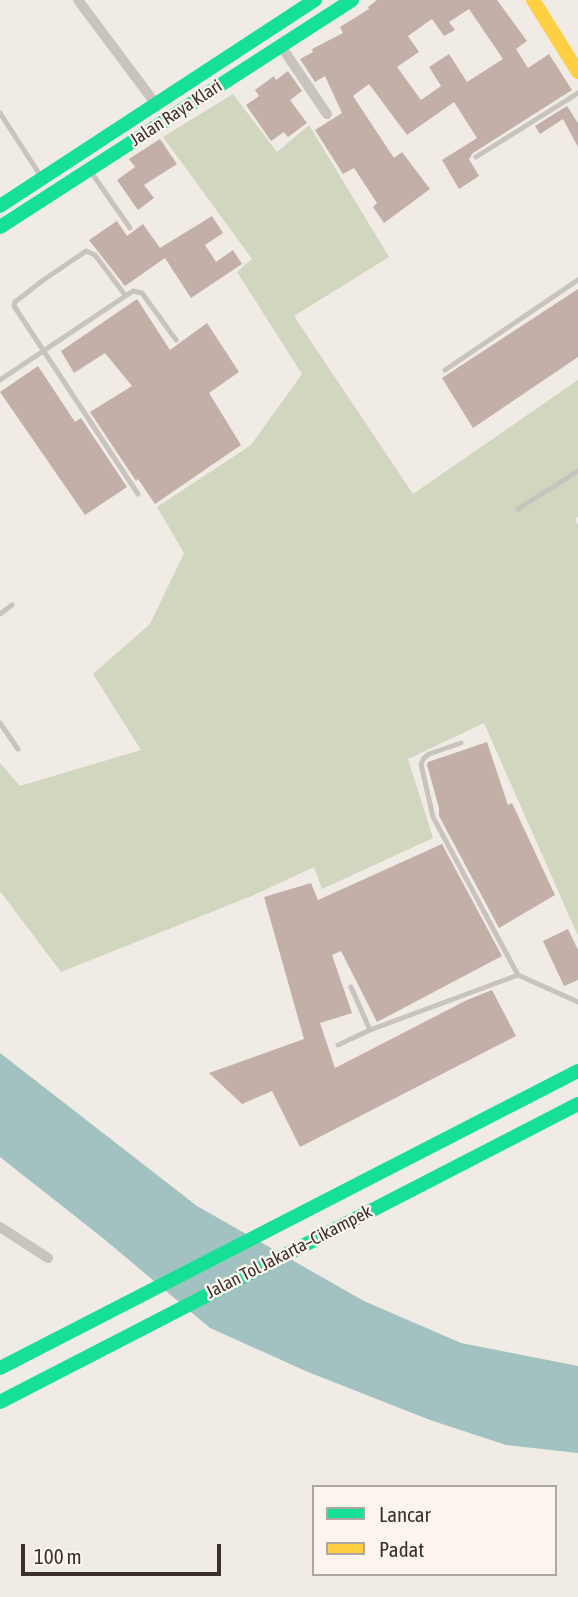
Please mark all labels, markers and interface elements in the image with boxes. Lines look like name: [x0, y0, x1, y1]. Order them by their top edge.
street label: Jalan Raya Klari: [126, 75, 226, 151]
street label: Jalan Tol Jakarta–Cikampek: [202, 1201, 376, 1303]
legend: [312, 1485, 557, 1576]
text: Lancar: [379, 1502, 431, 1526]
scale bar: [24, 1530, 224, 1574]
text: Padat: [379, 1537, 424, 1561]
text: 100 m: [34, 1544, 82, 1568]

